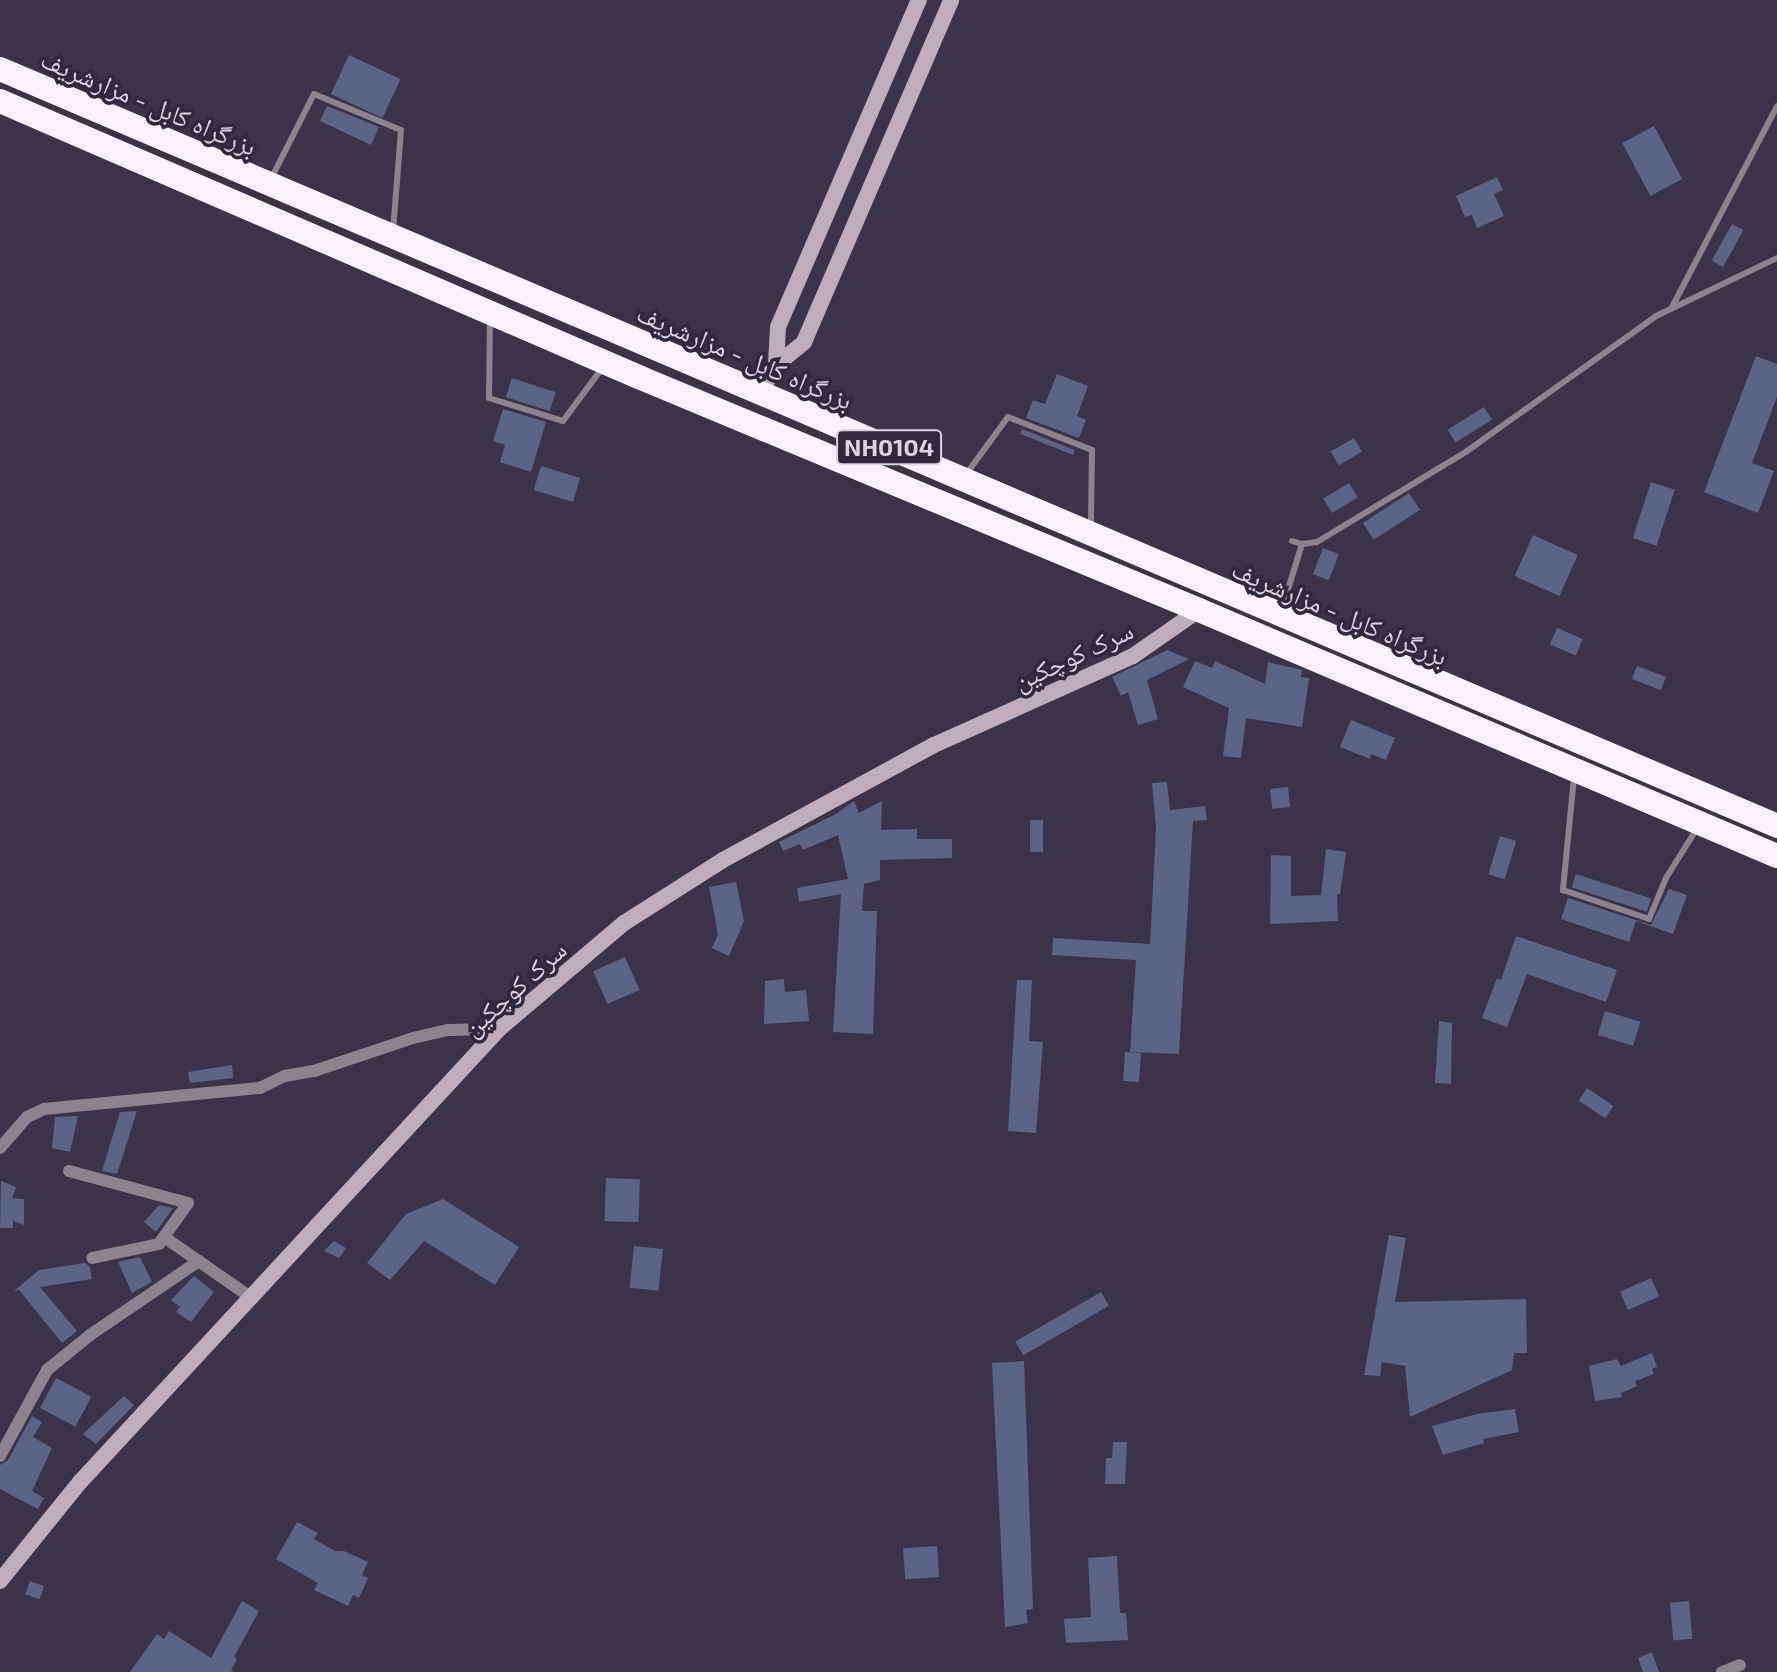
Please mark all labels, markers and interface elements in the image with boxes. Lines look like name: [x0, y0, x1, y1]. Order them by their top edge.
street label: بزرگراه کابل - مزارشریف: [37, 42, 261, 162]
street label: بزرگراه کابل - مزارشریف: [633, 296, 857, 416]
road number: NH0104: [835, 427, 943, 467]
street label: بزرگراه کابل - مزارشریف: [1228, 552, 1452, 672]
street label: سرک کوچکین: [1008, 614, 1138, 696]
street label: سرک کوچکین: [456, 934, 572, 1042]

